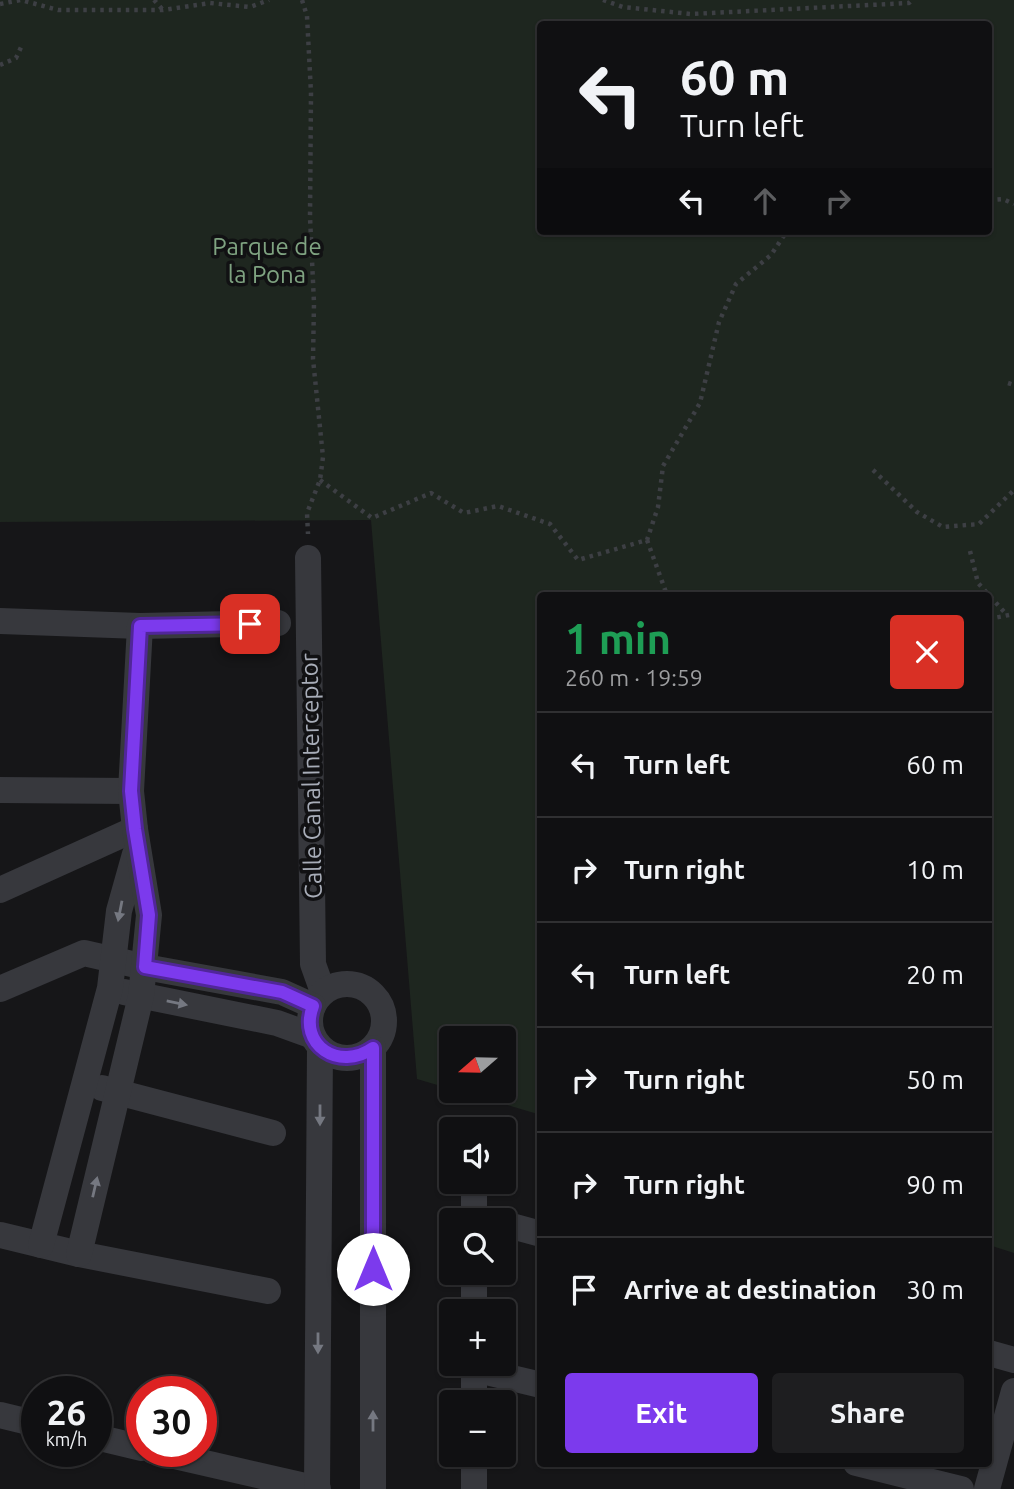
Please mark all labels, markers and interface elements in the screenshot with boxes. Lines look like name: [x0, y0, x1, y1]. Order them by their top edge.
icon: left: [565, 49, 656, 140]
text: 60 m: [680, 49, 789, 104]
text: Turn left: [680, 107, 804, 143]
icon: left: [673, 182, 711, 220]
icon: ahead: [746, 182, 784, 220]
icon: right: [819, 182, 857, 220]
park label: Parque de la Pona: [212, 233, 322, 288]
pin: [220, 594, 280, 654]
icon: arrive: [231, 605, 269, 643]
text: 1 min: [565, 615, 671, 662]
button: close: [890, 615, 964, 689]
street label: Calle Canal Interceptor: [295, 653, 327, 899]
text: 260 m · 19:59: [565, 665, 703, 690]
icon: left: [565, 746, 603, 784]
text: Turn left: [624, 750, 730, 779]
text: 60 m: [906, 750, 964, 779]
icon: right: [565, 851, 603, 889]
text: Turn right: [624, 855, 745, 884]
text: 10 m: [906, 855, 964, 884]
one-way arrow: [114, 900, 125, 922]
icon: left: [565, 956, 603, 994]
text: Turn left: [624, 960, 730, 989]
text: 20 m: [906, 960, 964, 989]
one-way arrow: [166, 998, 188, 1009]
north arrow: [439, 1026, 516, 1102]
map controls: [439, 1026, 516, 1467]
icon: right: [565, 1061, 603, 1099]
text: Turn right: [624, 1065, 745, 1094]
text: 50 m: [906, 1065, 964, 1094]
one-way arrow: [314, 1105, 326, 1127]
button: sound: [439, 1117, 516, 1194]
icon: right: [565, 1166, 603, 1204]
text: Turn right: [624, 1170, 745, 1199]
text: 90 m: [906, 1170, 964, 1199]
one-way arrow: [89, 1176, 100, 1198]
button: search: [439, 1208, 516, 1285]
position arrow: [336, 1232, 410, 1306]
icon: arrive: [565, 1271, 603, 1309]
text: Arrive at destination: [624, 1275, 877, 1304]
text: 30 m: [906, 1275, 964, 1304]
button: +: [439, 1299, 516, 1376]
one-way arrow: [312, 1332, 324, 1354]
button: Exit: [565, 1373, 758, 1453]
button: Share: [772, 1373, 964, 1453]
speed limit sign: 30: [126, 1376, 217, 1467]
button: −: [439, 1390, 516, 1467]
text: 26: [47, 1392, 86, 1432]
one-way arrow: [367, 1410, 379, 1432]
text: km/h: [46, 1429, 87, 1449]

